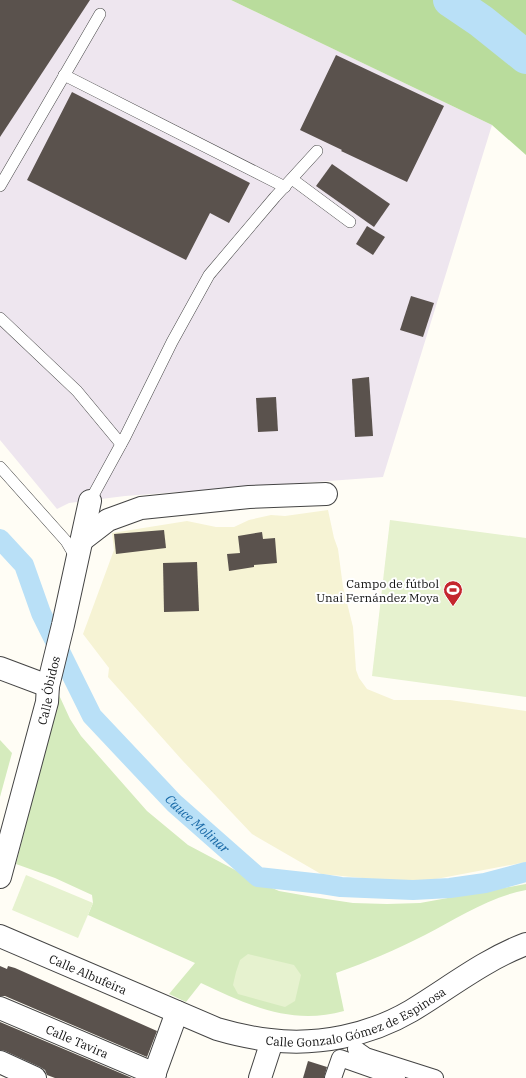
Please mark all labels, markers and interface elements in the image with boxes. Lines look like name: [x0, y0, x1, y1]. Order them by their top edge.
place label: Campo de fútbol Unai Fernández Moya: [316, 576, 439, 605]
sports icon: Campo de fútbol Unai Fernández Moya: [442, 579, 464, 607]
street label: Calle Óbidos: [34, 654, 63, 726]
water label: Cauce Molinar: [162, 791, 233, 857]
street label: Calle Albufeira: [47, 951, 130, 997]
street label: Calle Gonzalo Gómez de Espinosa: [265, 983, 449, 1049]
street label: Calle Tavira: [44, 1021, 111, 1061]

